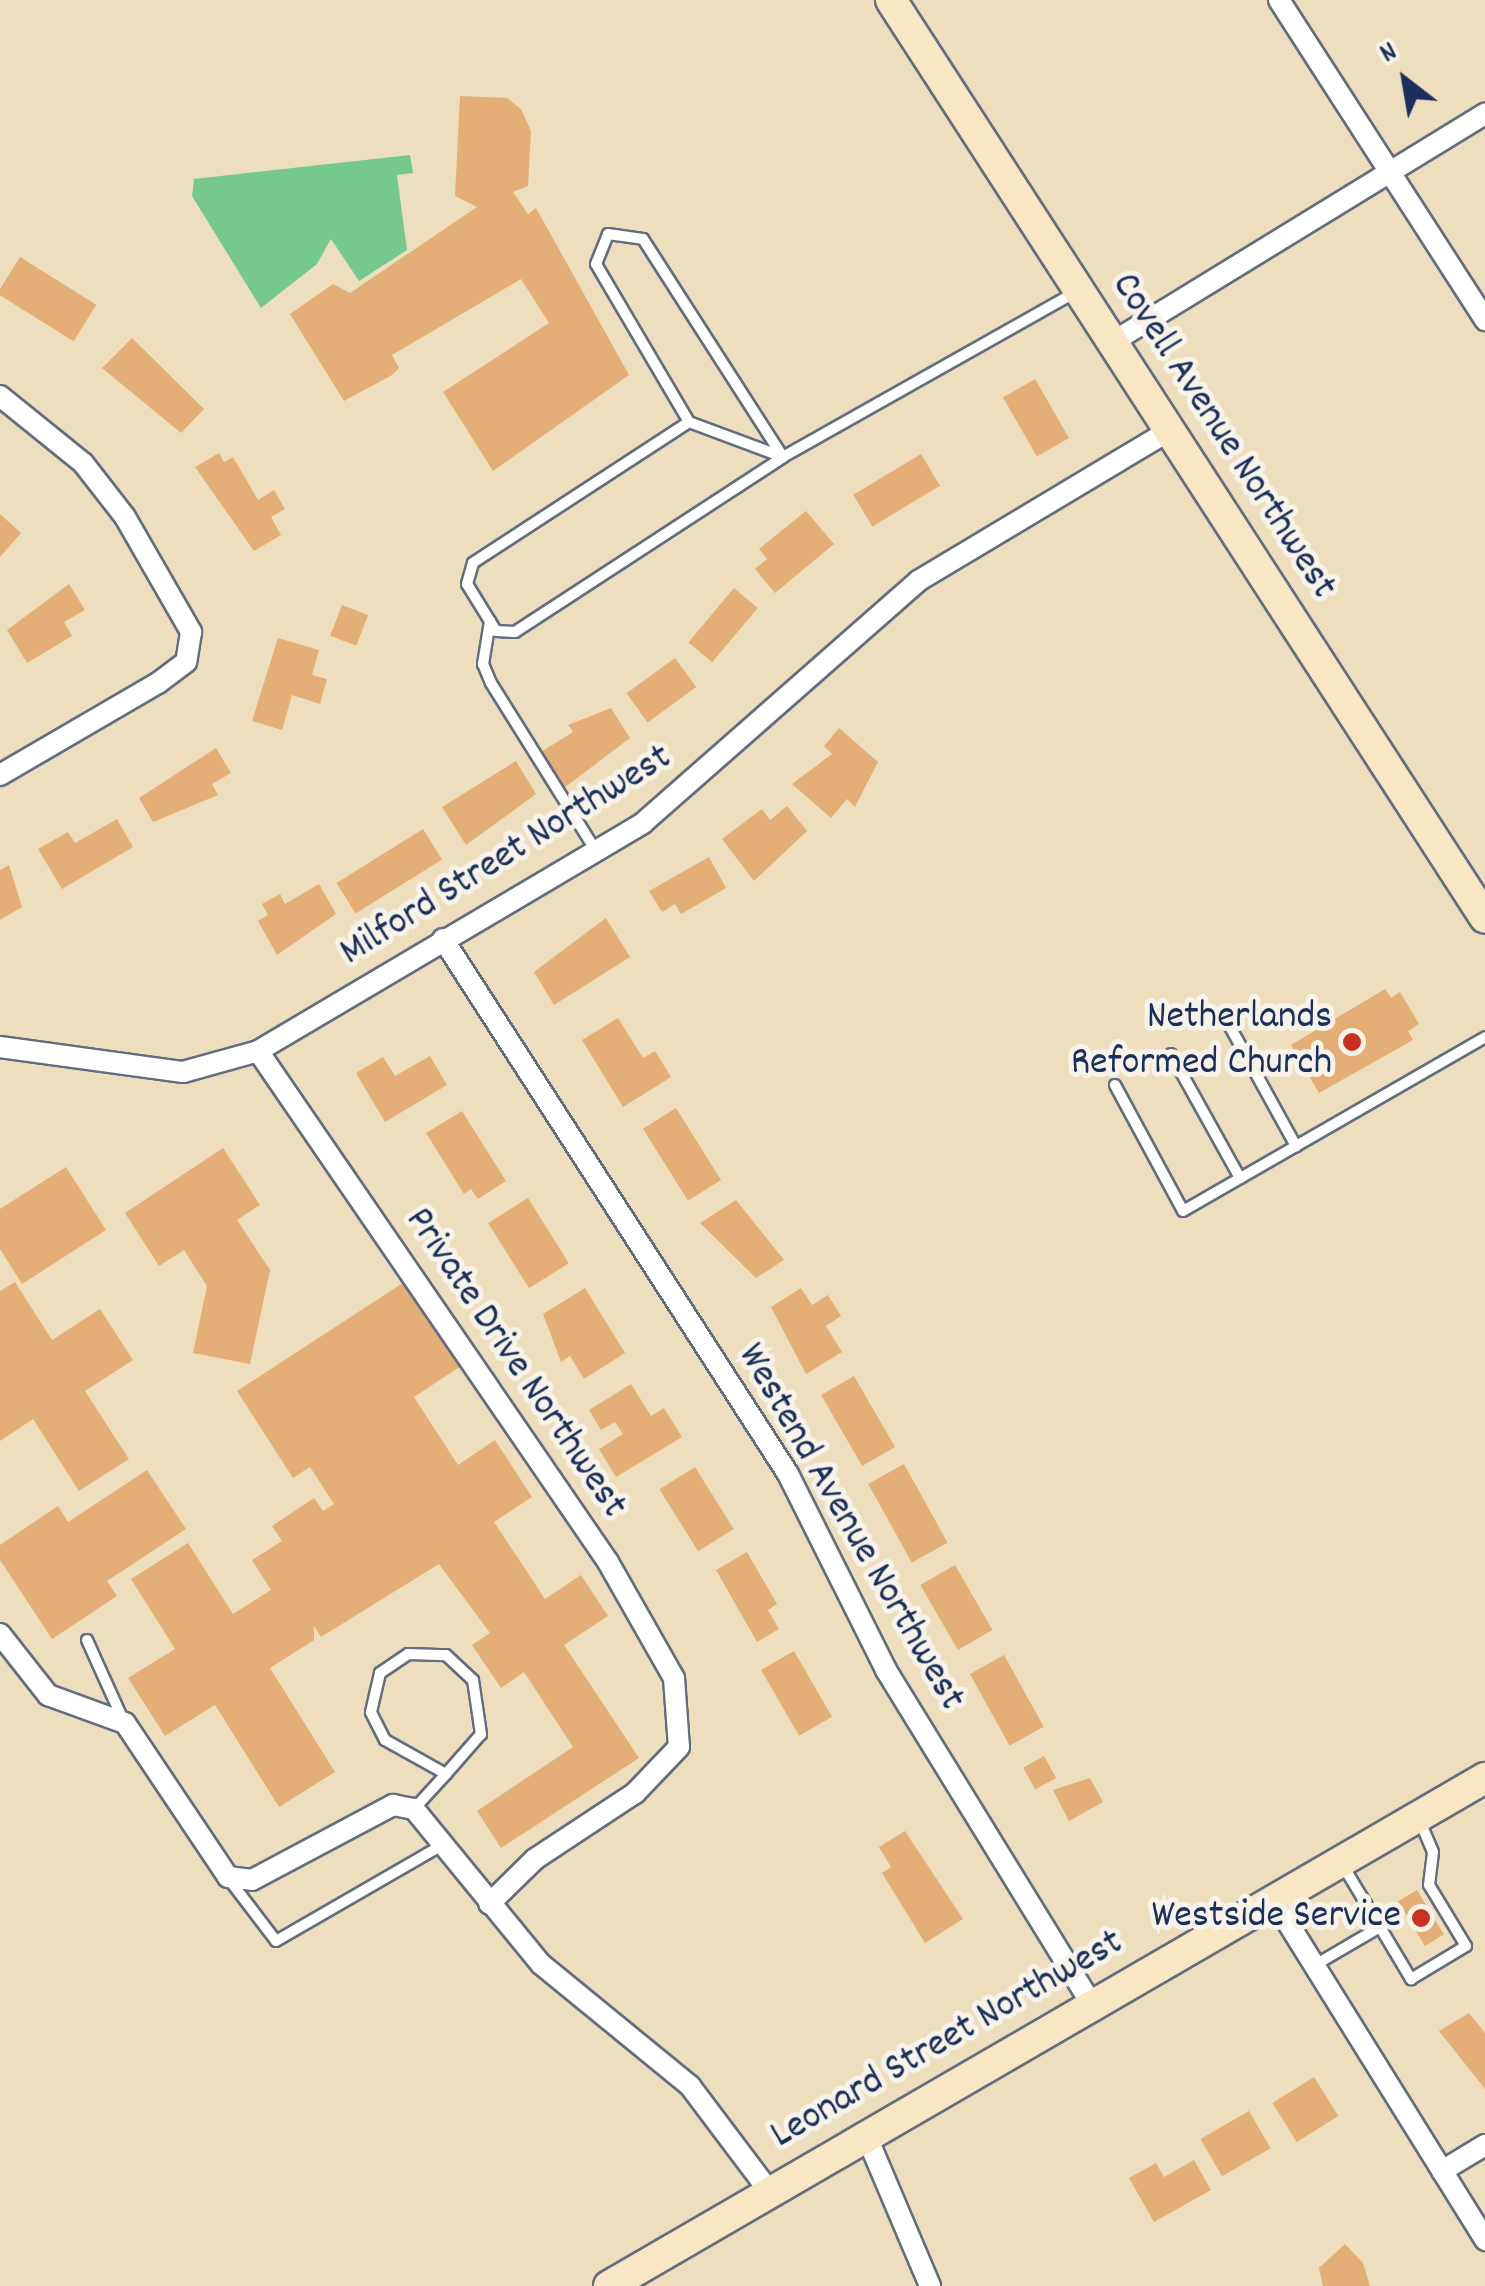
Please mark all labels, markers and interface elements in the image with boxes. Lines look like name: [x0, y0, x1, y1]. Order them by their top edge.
north arrow: [1355, 30, 1455, 130]
text: N: [1373, 34, 1406, 75]
street label: Covell Avenue Northwest: [1099, 265, 1345, 609]
street label: Milford Street Northwest: [332, 736, 682, 978]
place label: Netherlands Reformed Church: [1071, 995, 1332, 1089]
marker: Netherlands Reformed Church: [1341, 1031, 1363, 1053]
street label: Private Drive Northwest: [392, 1200, 636, 1528]
street label: Westend Avenue Northwest: [724, 1336, 974, 1720]
place label: Westside Service: [1151, 1894, 1401, 1942]
marker: Westside Service: [1410, 1907, 1432, 1929]
street label: Leonard Street Northwest: [763, 1921, 1133, 2161]

